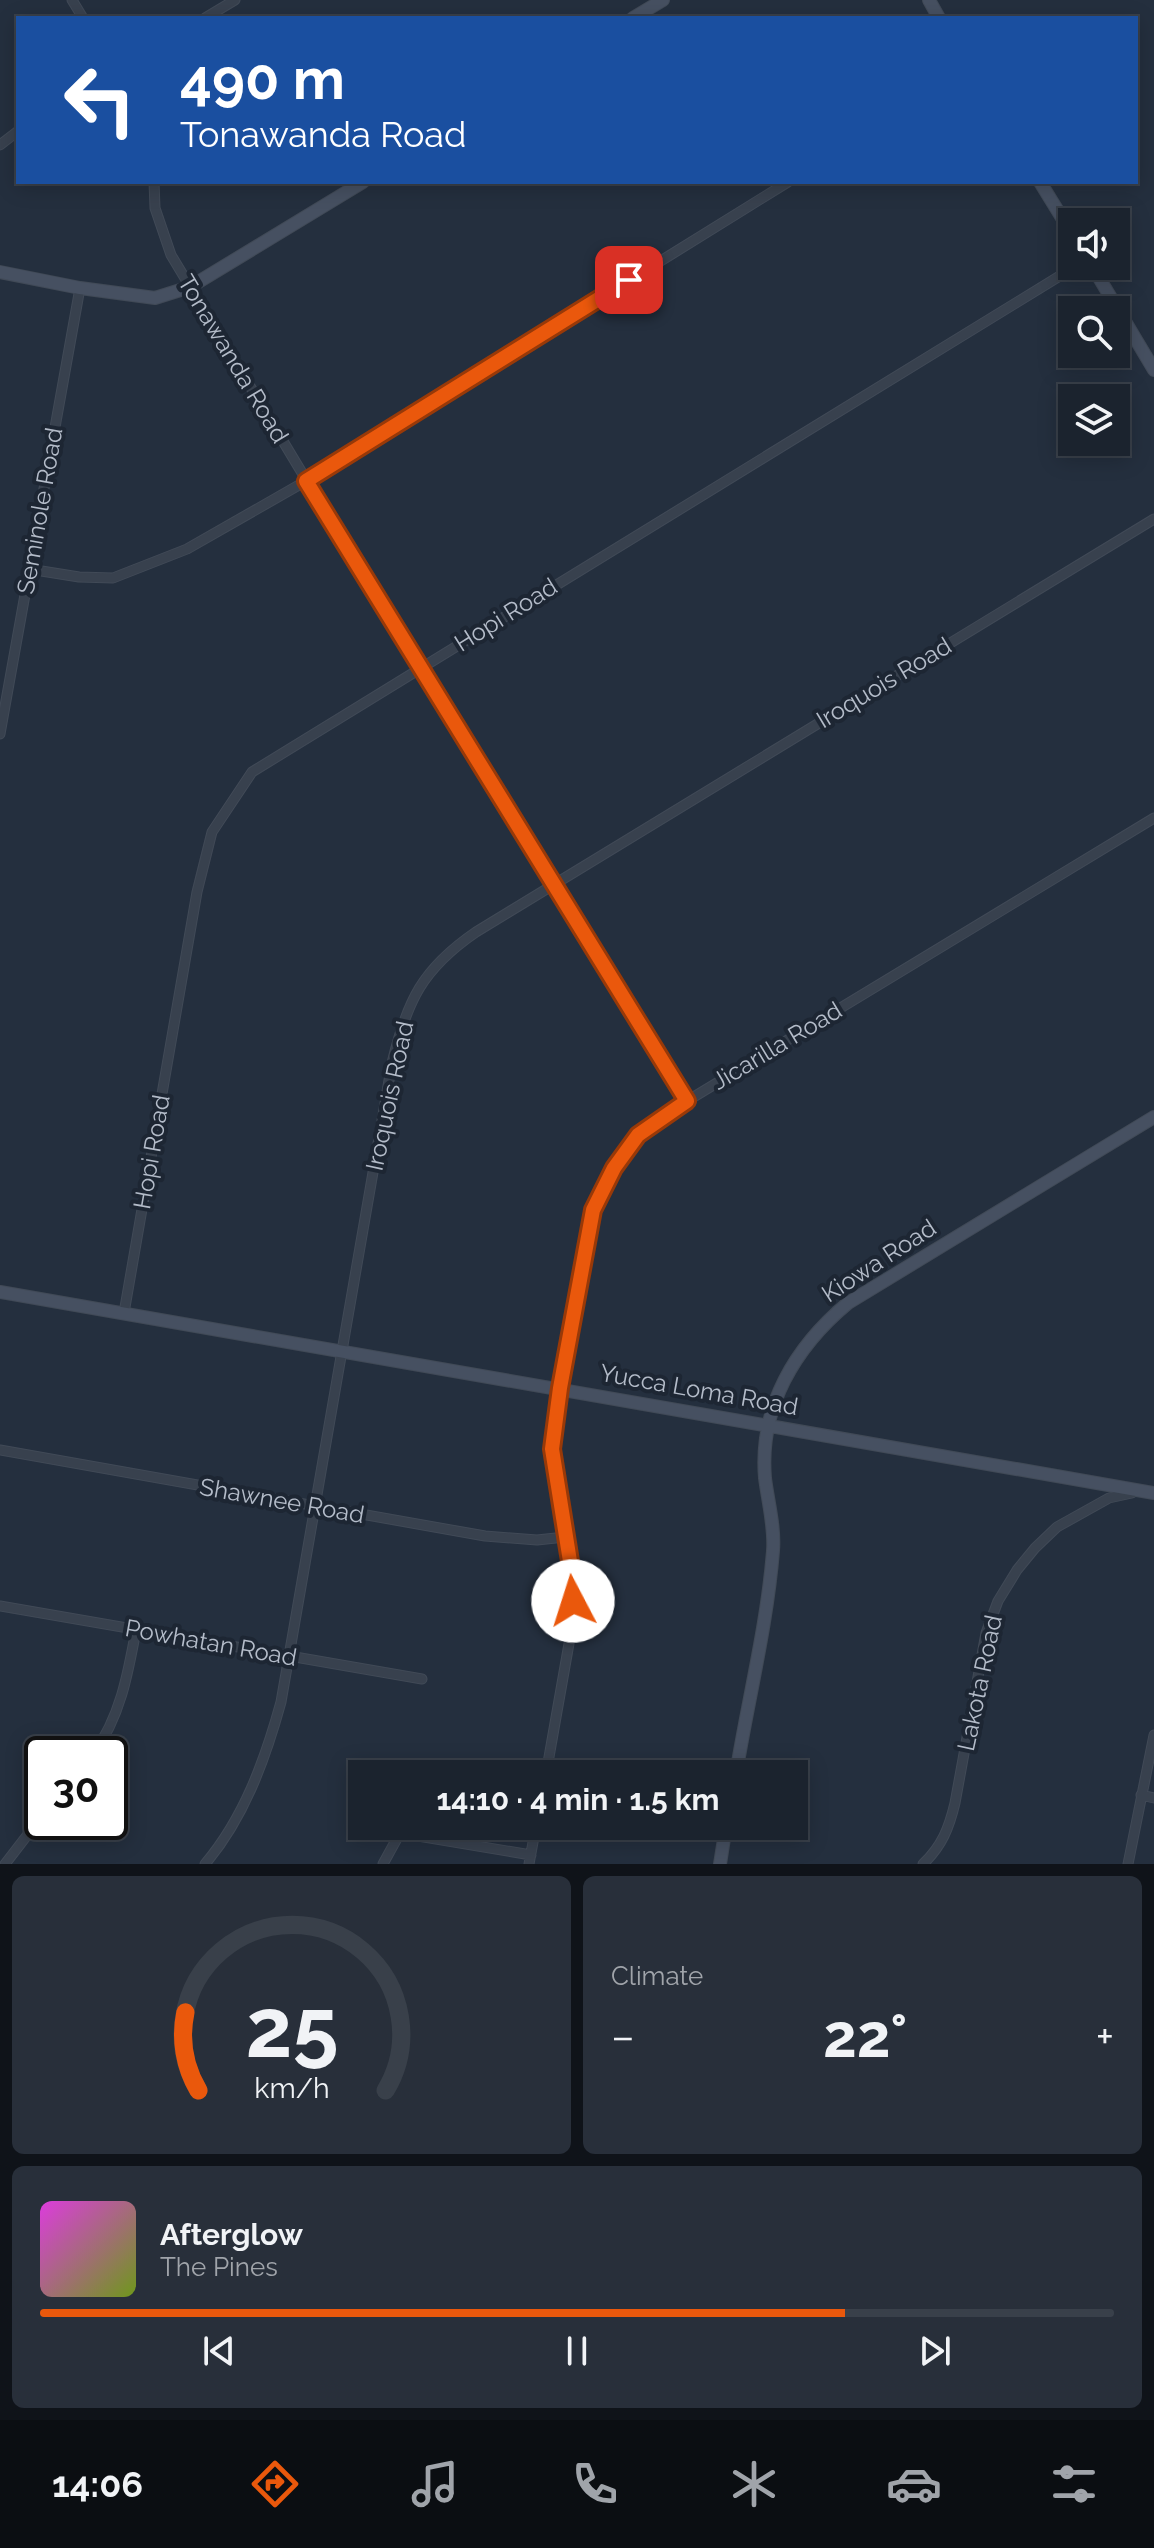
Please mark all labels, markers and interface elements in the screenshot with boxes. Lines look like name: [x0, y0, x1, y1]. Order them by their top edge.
text: 490 m: [180, 46, 345, 112]
icon: left: [48, 48, 152, 152]
text: Tonawanda Road: [180, 113, 466, 155]
map controls: [1058, 208, 1130, 456]
button: sound: [1058, 208, 1130, 280]
pin: [595, 246, 663, 314]
icon: arrive: [607, 258, 651, 302]
street label: Tonawanda Road: [172, 269, 295, 448]
button: search: [1058, 296, 1130, 368]
button: layers: [1058, 384, 1130, 456]
street label: Seminole Road: [11, 425, 68, 596]
street label: Hopi Road: [449, 572, 562, 657]
street label: Iroquois Road: [811, 631, 956, 734]
street label: Jicarilla Road: [706, 995, 847, 1096]
street label: Iroquois Road: [360, 1018, 420, 1173]
street label: Hopi Road: [127, 1093, 176, 1211]
street label: Kiowa Road: [816, 1213, 941, 1308]
street label: Yucca Loma Road: [598, 1358, 800, 1421]
street label: Shawnee Road: [198, 1472, 367, 1529]
position arrow: [531, 1559, 615, 1643]
street label: Lakota Road: [951, 1612, 1008, 1753]
street label: Powhatan Road: [123, 1613, 299, 1672]
speed limit sign: 30: [24, 1736, 128, 1840]
text: 14:10 · 4 min · 1.5 km: [437, 1782, 720, 1817]
text: Climate: [611, 1961, 703, 1991]
text: 25: [245, 1979, 338, 2076]
text: 22°: [823, 2001, 907, 2071]
text: −: [611, 2011, 635, 2062]
text: +: [1096, 2011, 1114, 2062]
text: km/h: [254, 2071, 329, 2105]
text: Afterglow: [160, 2217, 303, 2252]
text: The Pines: [160, 2252, 278, 2282]
icon: previous: [197, 2329, 241, 2373]
icon: pause: [555, 2329, 599, 2373]
icon: next: [913, 2329, 957, 2373]
icon: directions: [247, 2456, 303, 2512]
icon: music: [407, 2456, 463, 2512]
icon: phone: [567, 2456, 623, 2512]
icon: climate: [726, 2456, 782, 2512]
icon: car: [886, 2456, 942, 2512]
icon: filters: [1046, 2456, 1102, 2512]
text: 14:06: [52, 2463, 143, 2505]

